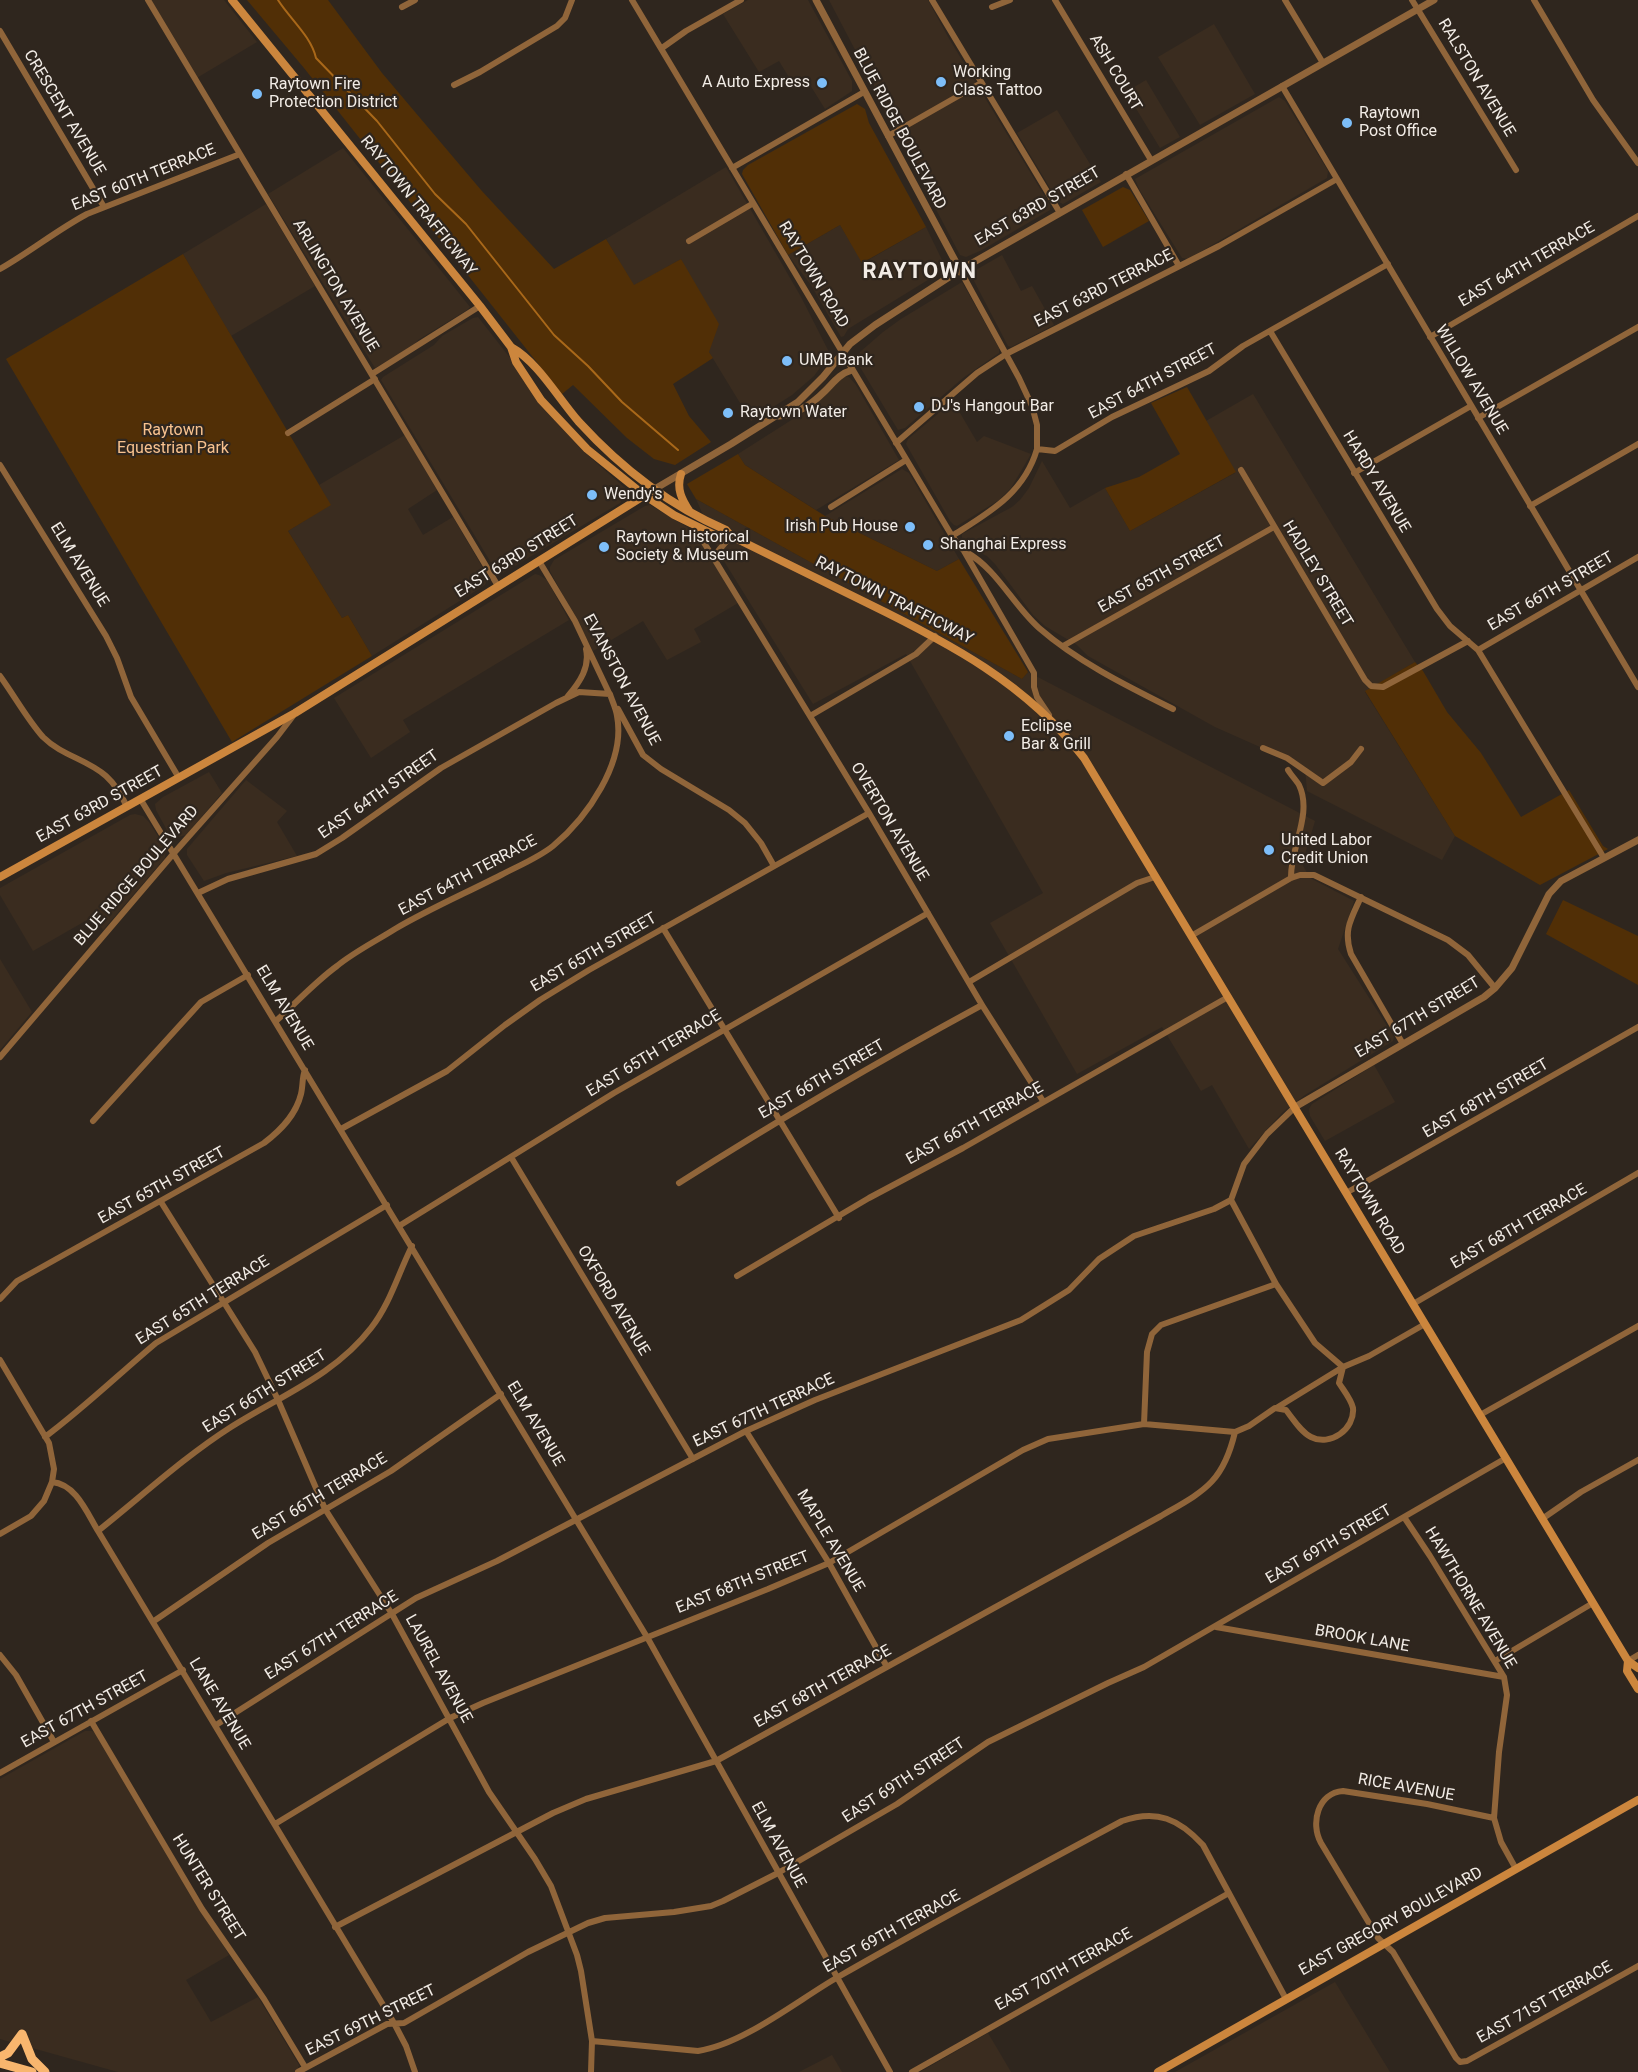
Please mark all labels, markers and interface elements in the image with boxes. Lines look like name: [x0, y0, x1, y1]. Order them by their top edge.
street label: RALSTON AVENUE: [1433, 16, 1519, 140]
street label: ASH COURT: [1085, 31, 1145, 115]
street label: BLUE RIDGE BOULEVARD: [848, 45, 950, 213]
street label: CRESCENT AVENUE: [19, 47, 109, 179]
place label: Working Class Tattoo: [953, 63, 1042, 101]
place label: A Auto Express: [702, 73, 810, 93]
place label: Raytown Fire Protection District: [269, 75, 397, 113]
marker: Working Class Tattoo: [934, 75, 948, 89]
marker: A Auto Express: [815, 76, 829, 90]
marker: Raytown Fire Protection District: [250, 87, 264, 101]
place label: Raytown Post Office: [1359, 104, 1437, 142]
marker: Raytown Post Office: [1340, 116, 1354, 130]
street label: RAYTOWN TRAFFICWAY: [356, 132, 480, 280]
street label: EAST 60TH TERRACE: [69, 140, 219, 216]
street label: EAST 63RD STREET: [972, 163, 1104, 251]
street label: ARLINGTON AVENUE: [288, 216, 382, 356]
street label: RAYTOWN ROAD: [774, 218, 852, 332]
street label: EAST 64TH TERRACE: [1456, 218, 1598, 312]
street label: EAST 63RD TERRACE: [1031, 246, 1177, 332]
district label: RAYTOWN: [862, 259, 978, 285]
street label: WILLOW AVENUE: [1431, 322, 1511, 438]
street label: EAST 64TH STREET: [1086, 340, 1220, 424]
place label: UMB Bank: [799, 351, 873, 371]
marker: UMB Bank: [780, 354, 794, 368]
place label: DJ's Hangout Bar: [931, 397, 1054, 417]
marker: DJ's Hangout Bar: [912, 400, 926, 414]
place label: Raytown Water: [740, 403, 847, 423]
marker: Raytown Water: [721, 406, 735, 420]
park label: Raytown Equestrian Park: [117, 421, 229, 459]
street label: HARDY AVENUE: [1338, 428, 1414, 536]
place label: Wendy's: [604, 485, 662, 505]
marker: Wendy's: [585, 488, 599, 502]
street label: EAST 63RD STREET: [452, 511, 582, 603]
place label: Irish Pub House: [785, 517, 898, 537]
street label: HADLEY STREET: [1278, 517, 1356, 631]
street label: ELM AVENUE: [46, 519, 112, 611]
marker: Irish Pub House: [903, 520, 917, 534]
place label: Raytown Historical Society & Museum: [616, 528, 749, 566]
street label: EAST 65TH STREET: [1095, 532, 1229, 618]
place label: Shanghai Express: [940, 535, 1066, 555]
marker: Shanghai Express: [921, 538, 935, 552]
marker: Raytown Historical Society & Museum: [597, 540, 611, 554]
street label: EAST 66TH STREET: [1485, 548, 1617, 636]
street label: RAYTOWN TRAFFICWAY: [812, 553, 976, 649]
street label: EVANSTON AVENUE: [578, 611, 664, 749]
place label: Eclipse Bar & Grill: [1021, 717, 1091, 755]
marker: Eclipse Bar & Grill: [1002, 729, 1016, 743]
street label: EAST 64TH STREET: [315, 746, 443, 844]
street label: OVERTON AVENUE: [846, 759, 932, 885]
street label: EAST 63RD STREET: [33, 762, 167, 848]
street label: BLUE RIDGE BOULEVARD: [71, 802, 203, 950]
street label: EAST 64TH TERRACE: [396, 831, 540, 921]
place label: United Labor Credit Union: [1281, 831, 1372, 869]
marker: United Labor Credit Union: [1262, 843, 1276, 857]
street label: EAST 65TH STREET: [528, 909, 660, 997]
street label: ELM AVENUE: [251, 962, 317, 1054]
street label: EAST 67TH STREET: [1352, 973, 1484, 1063]
street label: EAST 65TH TERRACE: [583, 1006, 725, 1102]
street label: EAST 66TH STREET: [756, 1036, 888, 1124]
street label: EAST 68TH STREET: [1420, 1055, 1552, 1143]
street label: EAST 66TH TERRACE: [903, 1078, 1047, 1170]
street label: EAST 65TH STREET: [95, 1143, 229, 1229]
street label: RAYTOWN ROAD: [1330, 1145, 1408, 1259]
street label: EAST 68TH TERRACE: [1448, 1180, 1590, 1274]
street label: OXFORD AVENUE: [573, 1242, 653, 1360]
street label: EAST 65TH TERRACE: [133, 1252, 273, 1350]
street label: EAST 66TH STREET: [200, 1346, 330, 1438]
street label: EAST 67TH TERRACE: [690, 1370, 838, 1452]
street label: ELM AVENUE: [502, 1378, 568, 1470]
street label: EAST 66TH TERRACE: [249, 1449, 391, 1545]
street label: MAPLE AVENUE: [792, 1486, 868, 1596]
street label: EAST 69TH STREET: [1263, 1501, 1395, 1589]
street label: HAWTHORNE AVENUE: [1420, 1524, 1520, 1672]
street label: EAST 68TH STREET: [673, 1547, 813, 1619]
street label: EAST 67TH TERRACE: [262, 1587, 402, 1685]
street label: LAUREL AVENUE: [400, 1611, 476, 1727]
street label: BROOK LANE: [1313, 1621, 1411, 1657]
street label: EAST 68TH TERRACE: [751, 1641, 895, 1733]
street label: LANE AVENUE: [184, 1655, 254, 1753]
street label: EAST 67TH STREET: [18, 1667, 152, 1753]
street label: EAST 69TH STREET: [839, 1734, 969, 1828]
street label: RICE AVENUE: [1356, 1770, 1456, 1806]
street label: ELM AVENUE: [746, 1799, 810, 1891]
street label: HUNTER STREET: [167, 1831, 249, 1945]
street label: EAST GREGORY BOULEVARD: [1296, 1863, 1486, 1981]
street label: EAST 69TH TERRACE: [820, 1886, 964, 1978]
street label: EAST 70TH TERRACE: [992, 1924, 1136, 2016]
street label: EAST 71ST TERRACE: [1474, 1958, 1616, 2048]
street label: EAST 69TH STREET: [303, 1981, 439, 2061]

